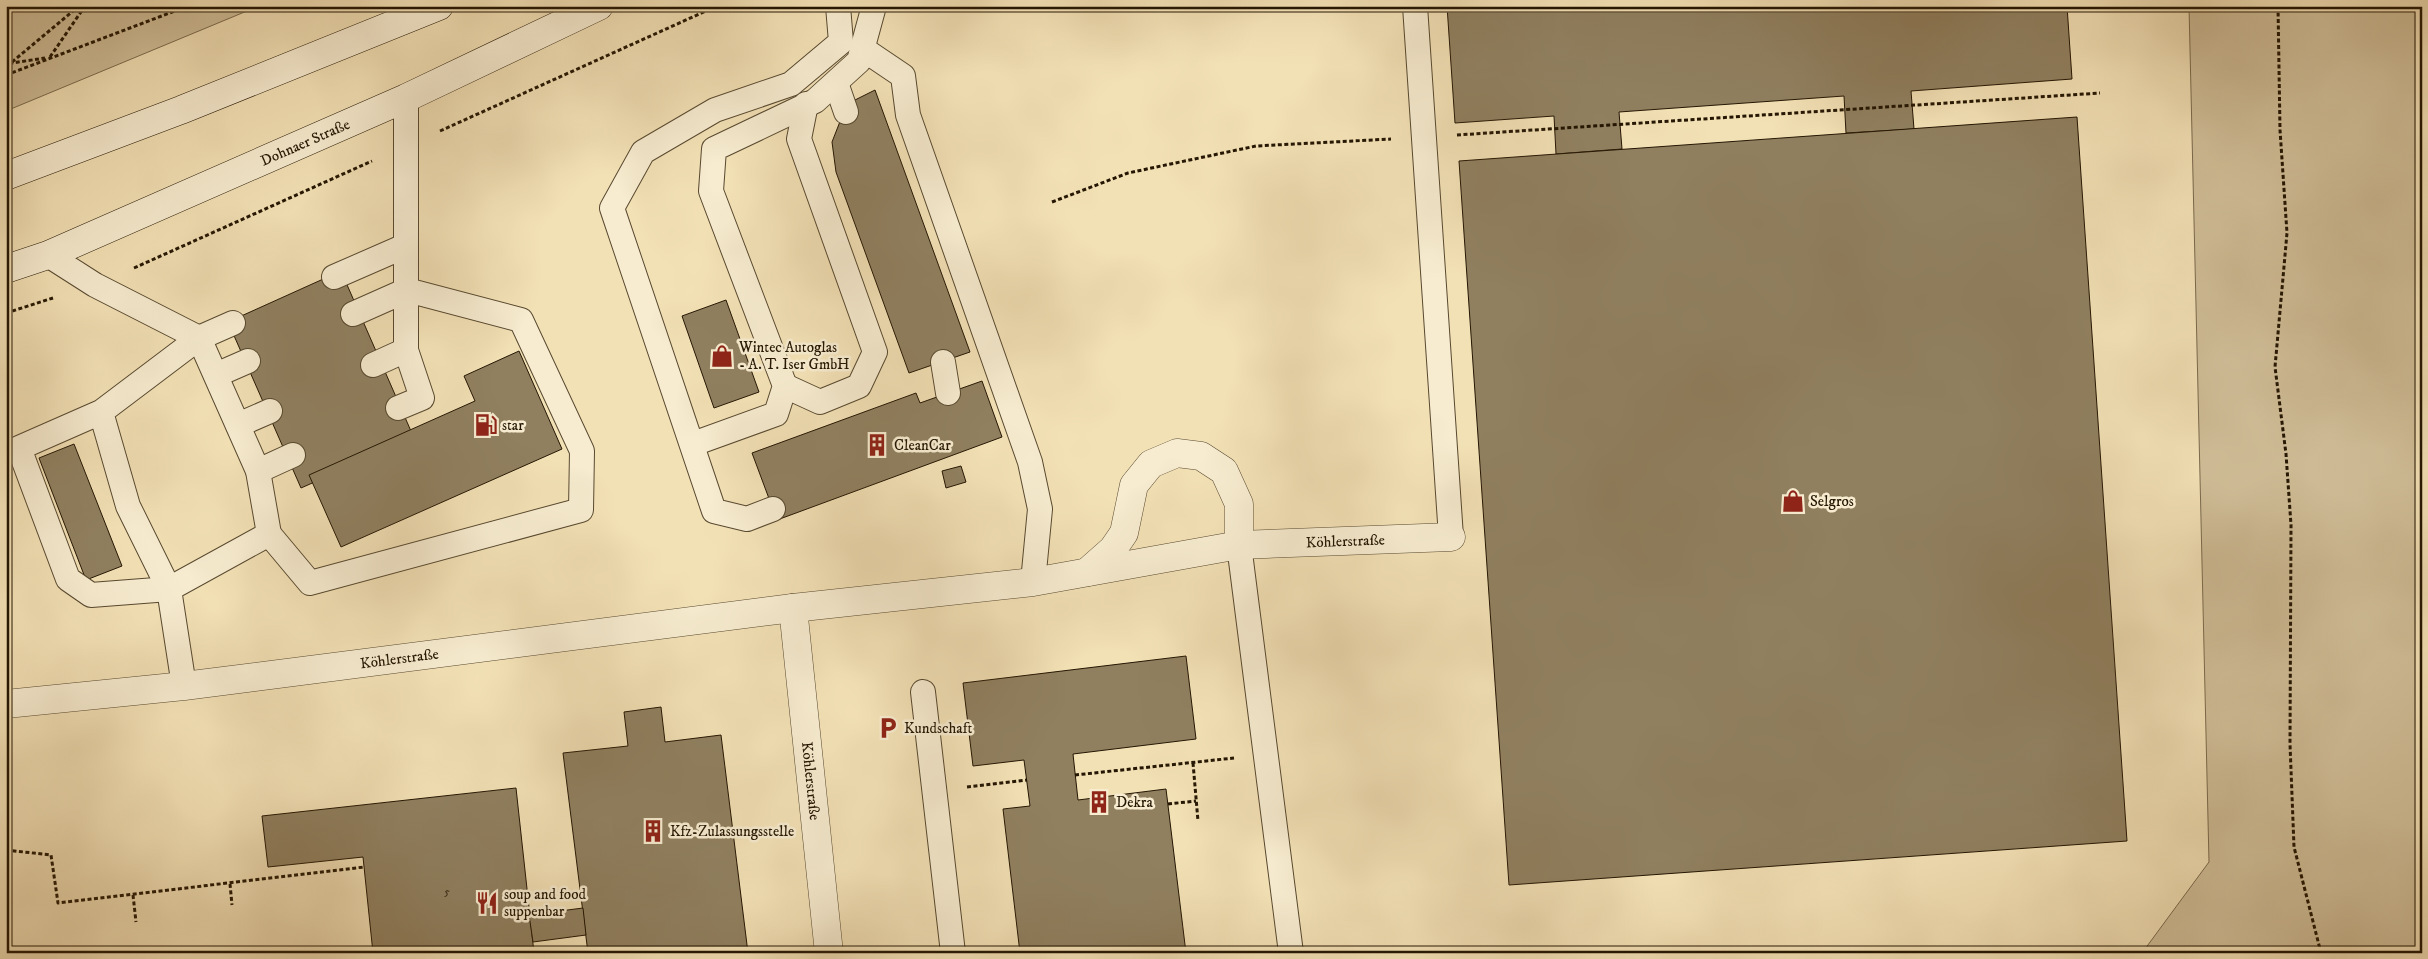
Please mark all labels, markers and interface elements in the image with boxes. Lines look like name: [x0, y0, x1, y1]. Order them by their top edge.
street label: Dohnaer Straße: [258, 114, 353, 170]
place label: Wintec Autoglas - A. T. Iser GmbH: [738, 338, 850, 374]
shop icon: Wintec Autoglas - A. T. Iser GmbH: [709, 343, 735, 369]
fuel station icon: star: [473, 412, 499, 438]
place label: star: [502, 416, 524, 435]
building icon: CleanCar: [864, 432, 890, 458]
place label: CleanCar: [894, 436, 951, 455]
shop icon: Selgros: [1780, 488, 1806, 514]
place label: Selgros: [1810, 492, 1854, 511]
street label: Köhlerstraße: [1306, 530, 1385, 552]
street label: Köhlerstraße: [359, 644, 440, 673]
parking icon: Kundschaft: [875, 715, 901, 741]
place label: Kundschaft: [904, 719, 972, 738]
street label: Köhlerstraße: [798, 741, 825, 821]
building icon: Dekra: [1086, 789, 1112, 815]
place label: Dekra: [1116, 793, 1153, 812]
building icon: Kfz-Zulassungsstelle: [640, 818, 666, 844]
place label: Kfz-Zulassungsstelle: [670, 822, 794, 841]
house number: 5: [444, 884, 450, 899]
place label: soup and food suppenbar: [504, 885, 586, 921]
restaurant icon: soup and food suppenbar: [474, 890, 500, 916]

